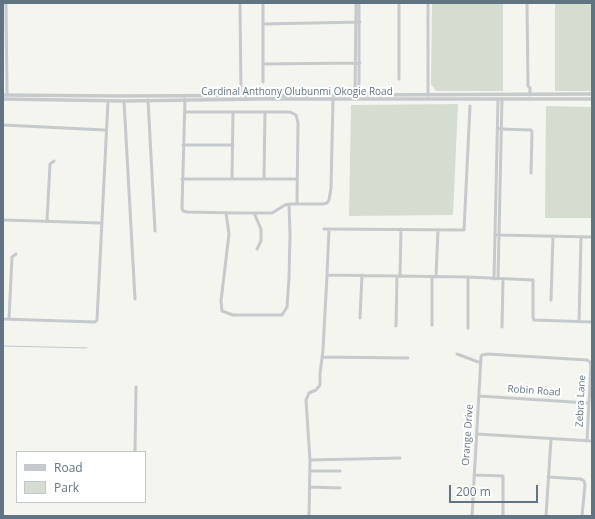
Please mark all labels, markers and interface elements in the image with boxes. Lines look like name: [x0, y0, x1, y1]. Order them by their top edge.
street label: Cardinal Anthony Olubunmi Okogie Road: [201, 86, 393, 98]
street label: Zebra Lane: [574, 375, 588, 427]
street label: Robin Road: [507, 383, 561, 399]
street label: Orange Drive: [460, 404, 476, 466]
legend: [16, 451, 146, 503]
text: Road: [54, 459, 83, 476]
scale bar: [451, 477, 540, 503]
text: Park: [54, 479, 79, 496]
text: 200 m: [456, 483, 491, 500]

